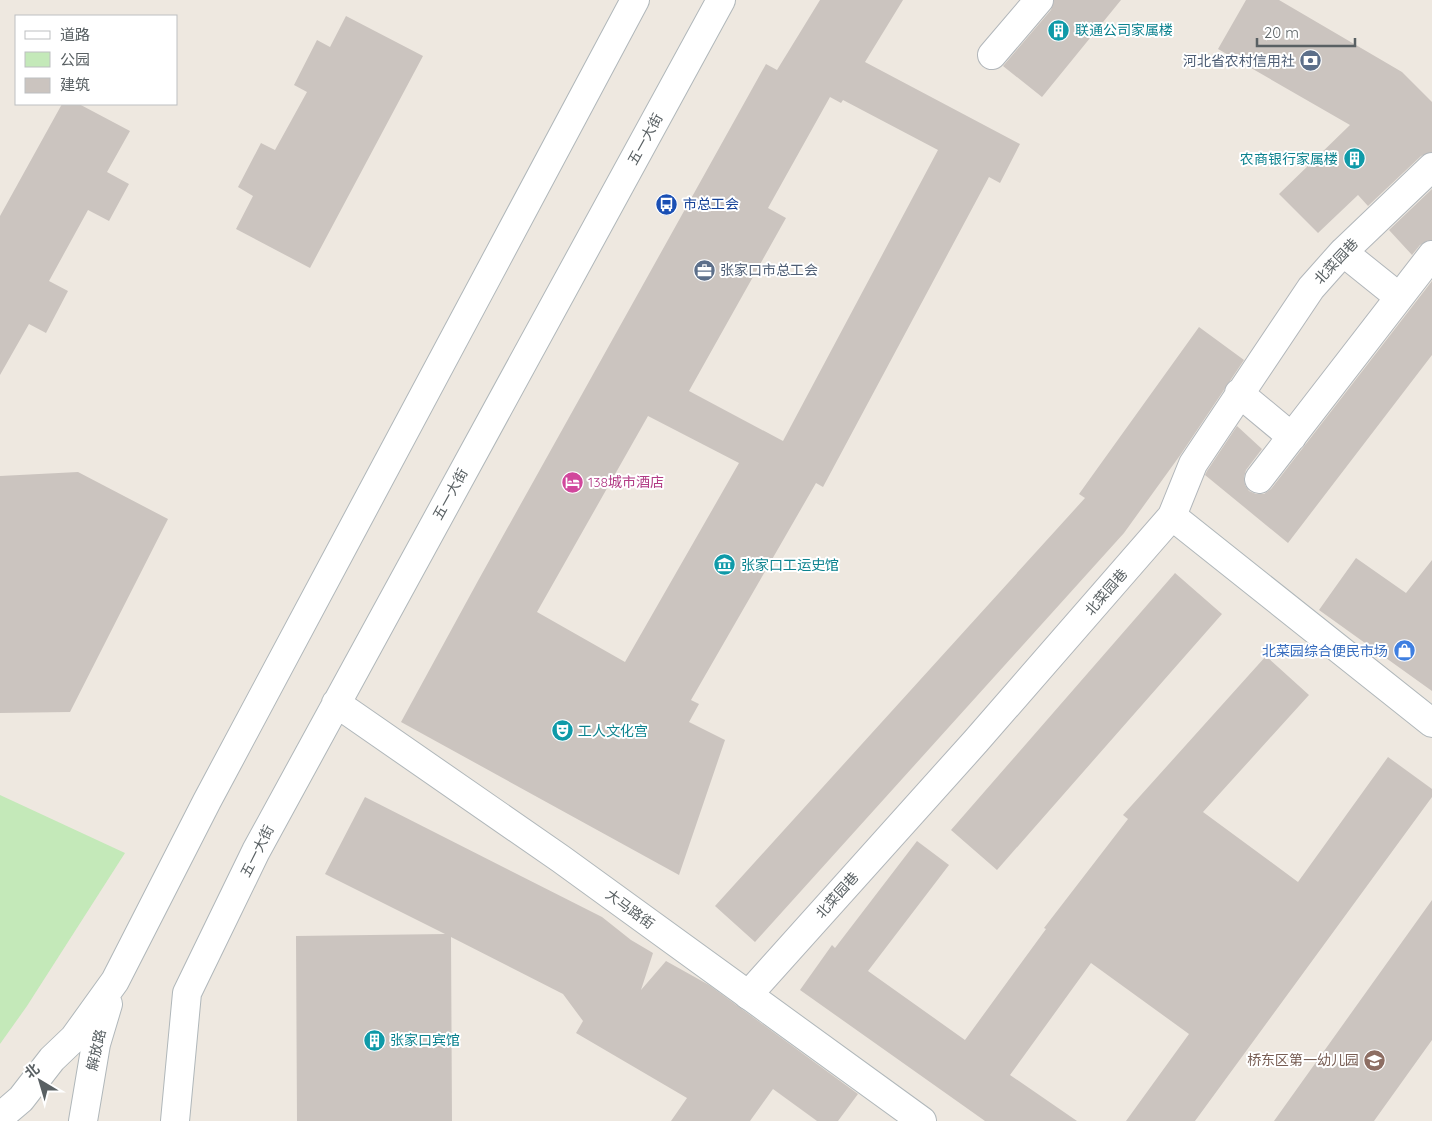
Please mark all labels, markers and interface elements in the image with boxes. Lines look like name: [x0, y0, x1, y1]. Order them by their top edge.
legend: [15, 15, 178, 105]
scale bar: [1257, 15, 1354, 47]
building icon: 联通公司家属楼: [1047, 18, 1071, 42]
place label: 联通公司家属楼: [1075, 21, 1173, 39]
text: 20 m: [1264, 23, 1299, 42]
text: 道路: [60, 25, 90, 44]
bank icon: 河北省农村信用社: [1299, 49, 1323, 73]
text: 公园: [60, 50, 90, 69]
place label: 河北省农村信用社: [1183, 52, 1295, 70]
text: 建筑: [60, 75, 90, 94]
street label: 五一大街: [624, 110, 666, 168]
building icon: 农商银行家属楼: [1342, 147, 1366, 171]
place label: 农商银行家属楼: [1240, 150, 1338, 168]
bus stop icon: 市总工会: [655, 192, 679, 216]
place label: 市总工会: [683, 195, 739, 213]
street label: 北菜园巷: [1310, 234, 1362, 288]
office icon: 张家口市总工会: [692, 258, 716, 282]
place label: 张家口市总工会: [720, 261, 818, 279]
street label: 五一大街: [429, 465, 471, 523]
hotel icon: 138城市酒店: [560, 470, 584, 494]
place label: 138城市酒店: [588, 473, 664, 491]
museum icon: 张家口工运史馆: [713, 553, 737, 577]
place label: 张家口工运史馆: [741, 556, 839, 574]
street label: 北菜园巷: [1081, 565, 1131, 619]
shop icon: 北菜园综合便民市场: [1392, 639, 1416, 663]
place label: 北菜园综合便民市场: [1262, 642, 1388, 660]
theatre icon: 工人文化宫: [550, 719, 574, 743]
place label: 工人文化宫: [578, 722, 648, 740]
street label: 五一大街: [236, 822, 278, 880]
street label: 北菜园巷: [812, 868, 862, 922]
street label: 大马路街: [602, 885, 658, 933]
street label: 解放路: [83, 1028, 109, 1072]
building icon: 张家口宾馆: [362, 1028, 386, 1052]
place label: 张家口宾馆: [390, 1031, 460, 1049]
school or university icon: 桥东区第一幼儿园: [1363, 1048, 1387, 1072]
place label: 桥东区第一幼儿园: [1247, 1051, 1359, 1069]
north arrow: [15, 1056, 65, 1106]
text: 北: [21, 1059, 43, 1082]

